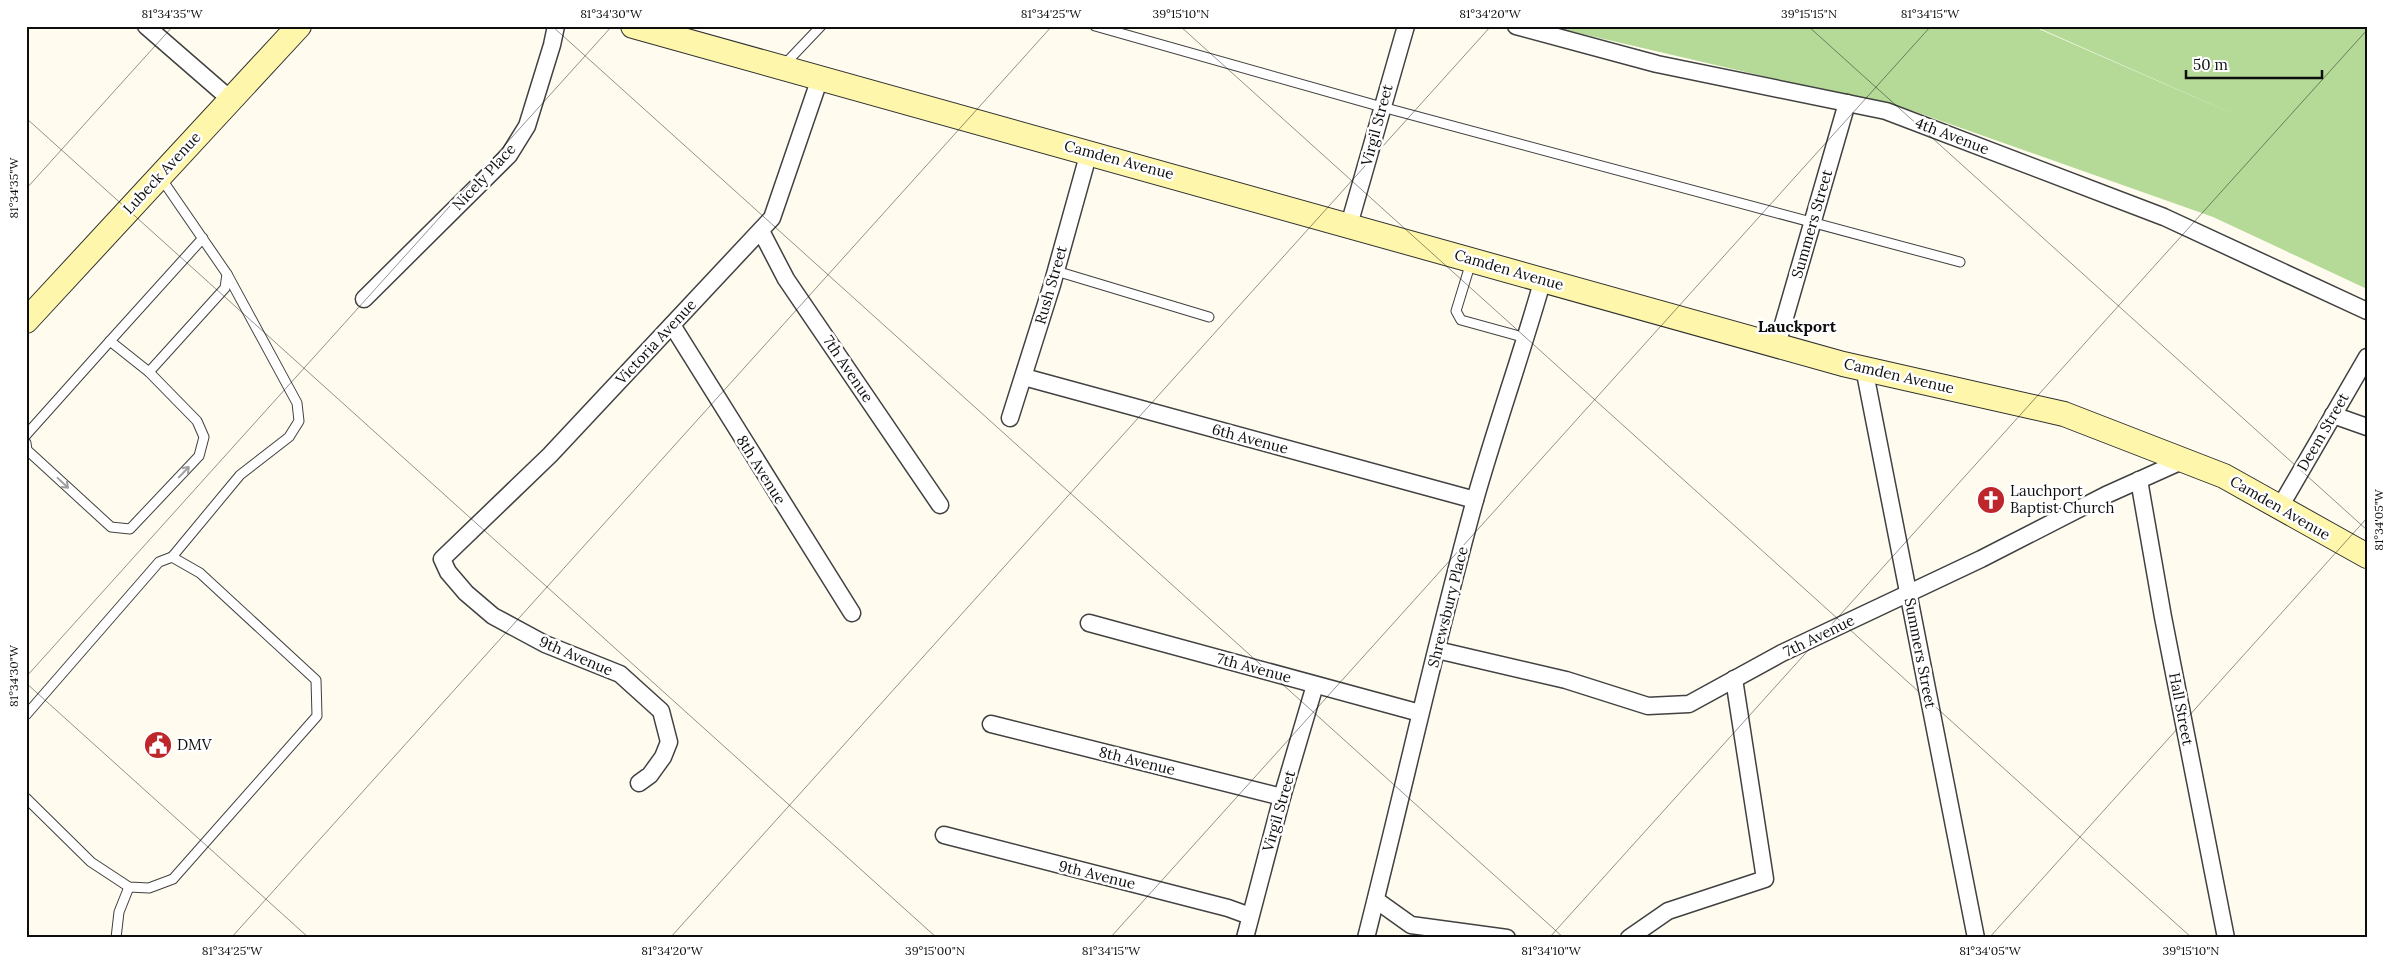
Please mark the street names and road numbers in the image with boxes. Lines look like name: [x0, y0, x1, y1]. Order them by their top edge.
street label: Virgil Street: [1356, 82, 1397, 169]
street label: 4th Avenue: [1912, 113, 1992, 158]
street label: Lubeck Avenue: [119, 128, 204, 218]
street label: Camden Avenue: [1062, 136, 1176, 183]
street label: Nicely Place: [448, 139, 519, 214]
street label: Summers Street: [1787, 167, 1836, 280]
street label: Rush Street: [1030, 243, 1071, 326]
street label: Camden Avenue: [1452, 245, 1566, 294]
street label: Victoria Avenue: [611, 295, 700, 389]
street label: 7th Avenue: [819, 332, 878, 406]
street label: Camden Avenue: [1842, 354, 1956, 397]
street label: Deem Street: [2293, 389, 2353, 474]
street label: 6th Avenue: [1210, 419, 1290, 458]
street label: 8th Avenue: [733, 432, 790, 508]
street label: Camden Avenue: [2227, 471, 2334, 544]
street label: Shrewsbury Place: [1423, 544, 1472, 669]
street label: Summers Street: [1900, 596, 1941, 710]
street label: 7th Avenue: [1780, 610, 1857, 661]
street label: 9th Avenue: [536, 631, 616, 680]
street label: 7th Avenue: [1215, 648, 1294, 687]
street label: Hall Street: [2165, 671, 2198, 747]
street label: 8th Avenue: [1097, 742, 1177, 779]
street label: Virgil Street: [1258, 768, 1299, 855]
street label: 9th Avenue: [1057, 856, 1137, 893]

